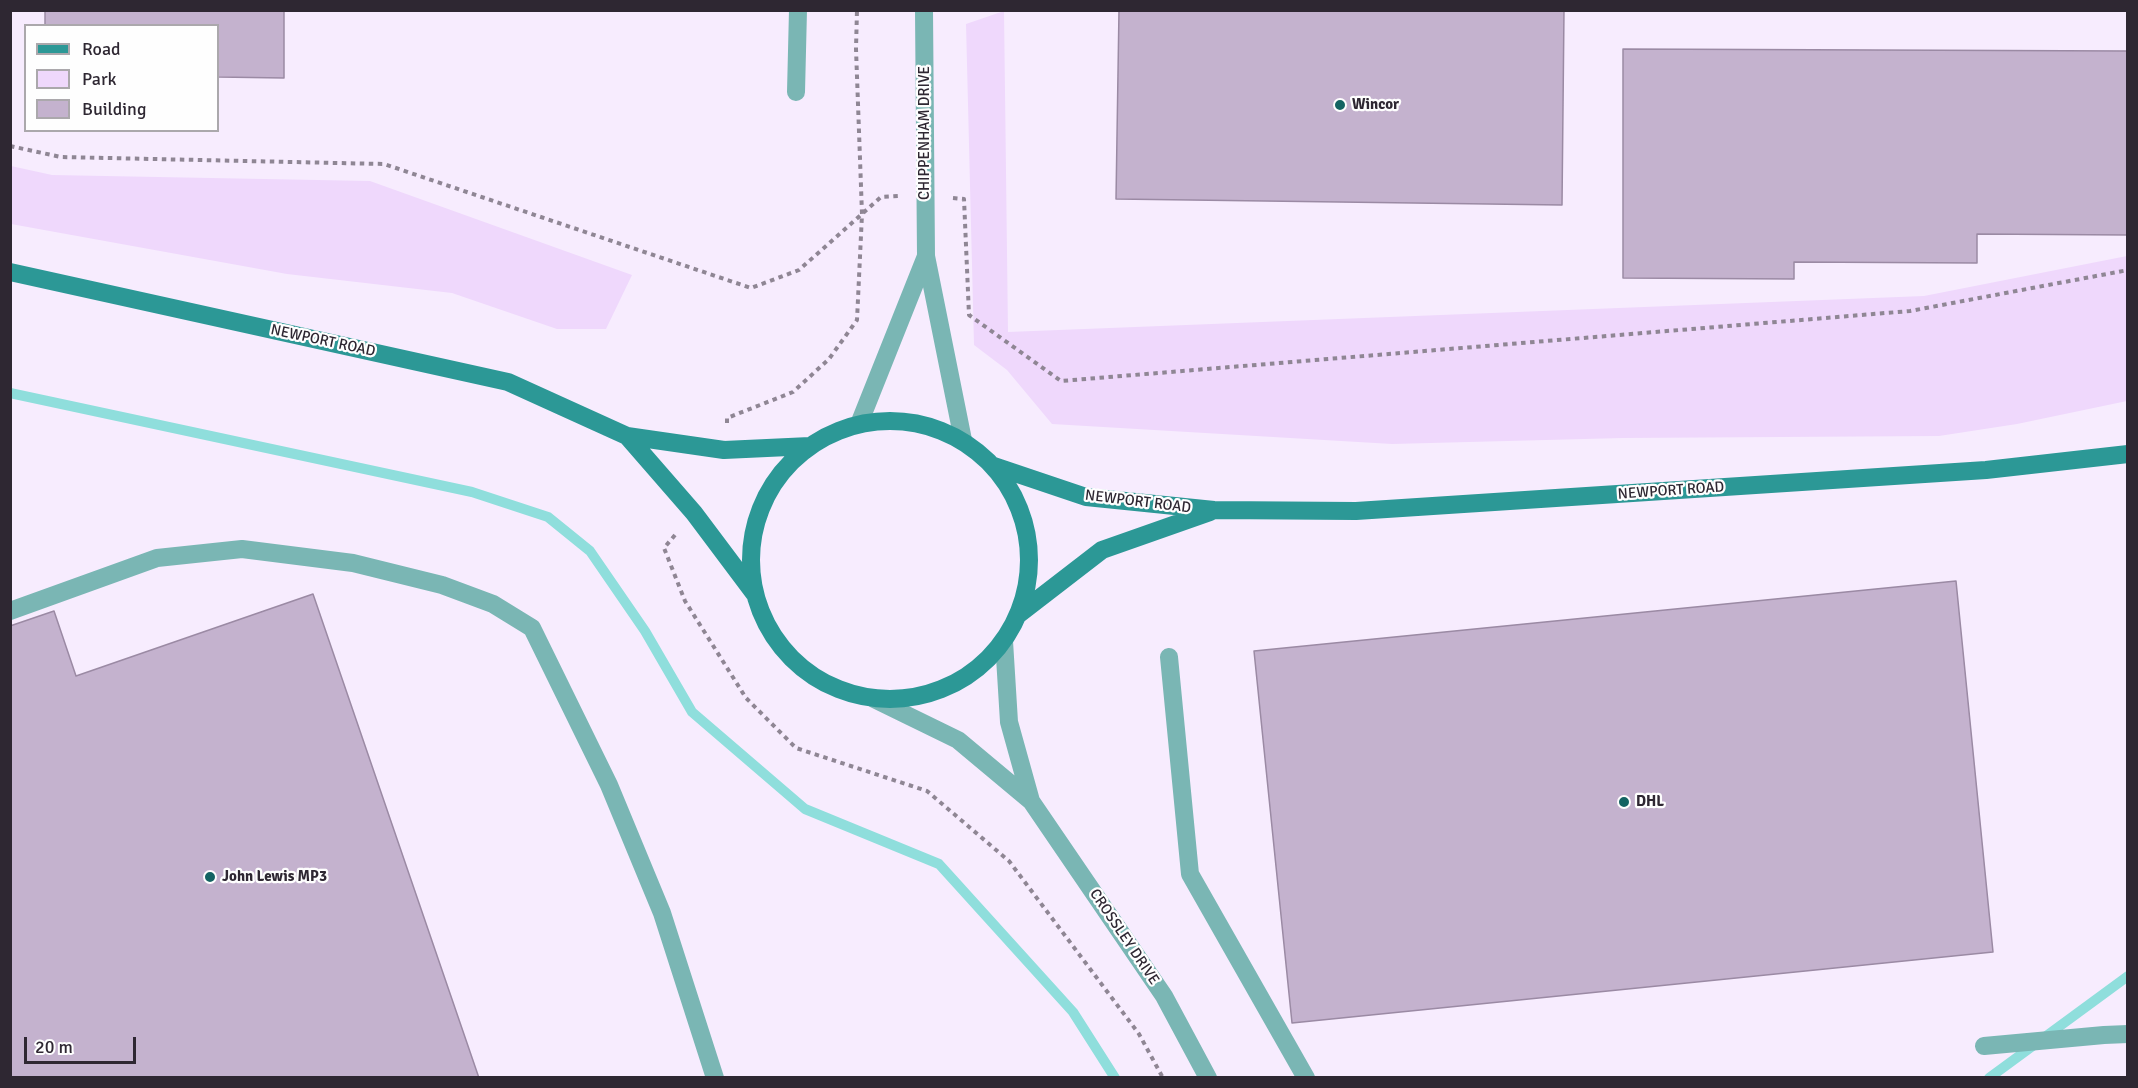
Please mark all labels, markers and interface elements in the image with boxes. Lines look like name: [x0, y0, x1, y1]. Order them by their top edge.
legend: [24, 24, 219, 132]
text: Road: [82, 38, 121, 60]
street label: CHIPPENHAM DRIVE: [916, 66, 934, 200]
text: Park: [82, 68, 117, 90]
place label: Wincor: [1352, 96, 1399, 114]
text: Building: [82, 98, 146, 120]
marker: Wincor: [1333, 98, 1347, 112]
street label: NEWPORT ROAD: [269, 321, 377, 361]
street label: NEWPORT ROAD: [1617, 478, 1725, 504]
street label: NEWPORT ROAD: [1084, 487, 1192, 517]
place label: DHL: [1636, 793, 1664, 811]
marker: DHL: [1617, 795, 1631, 809]
place label: John Lewis MP3: [222, 868, 327, 886]
marker: John Lewis MP3: [203, 870, 217, 884]
street label: CROSSLEY DRIVE: [1085, 886, 1163, 988]
scale bar: [27, 1025, 140, 1063]
text: 20 m: [35, 1036, 73, 1058]

